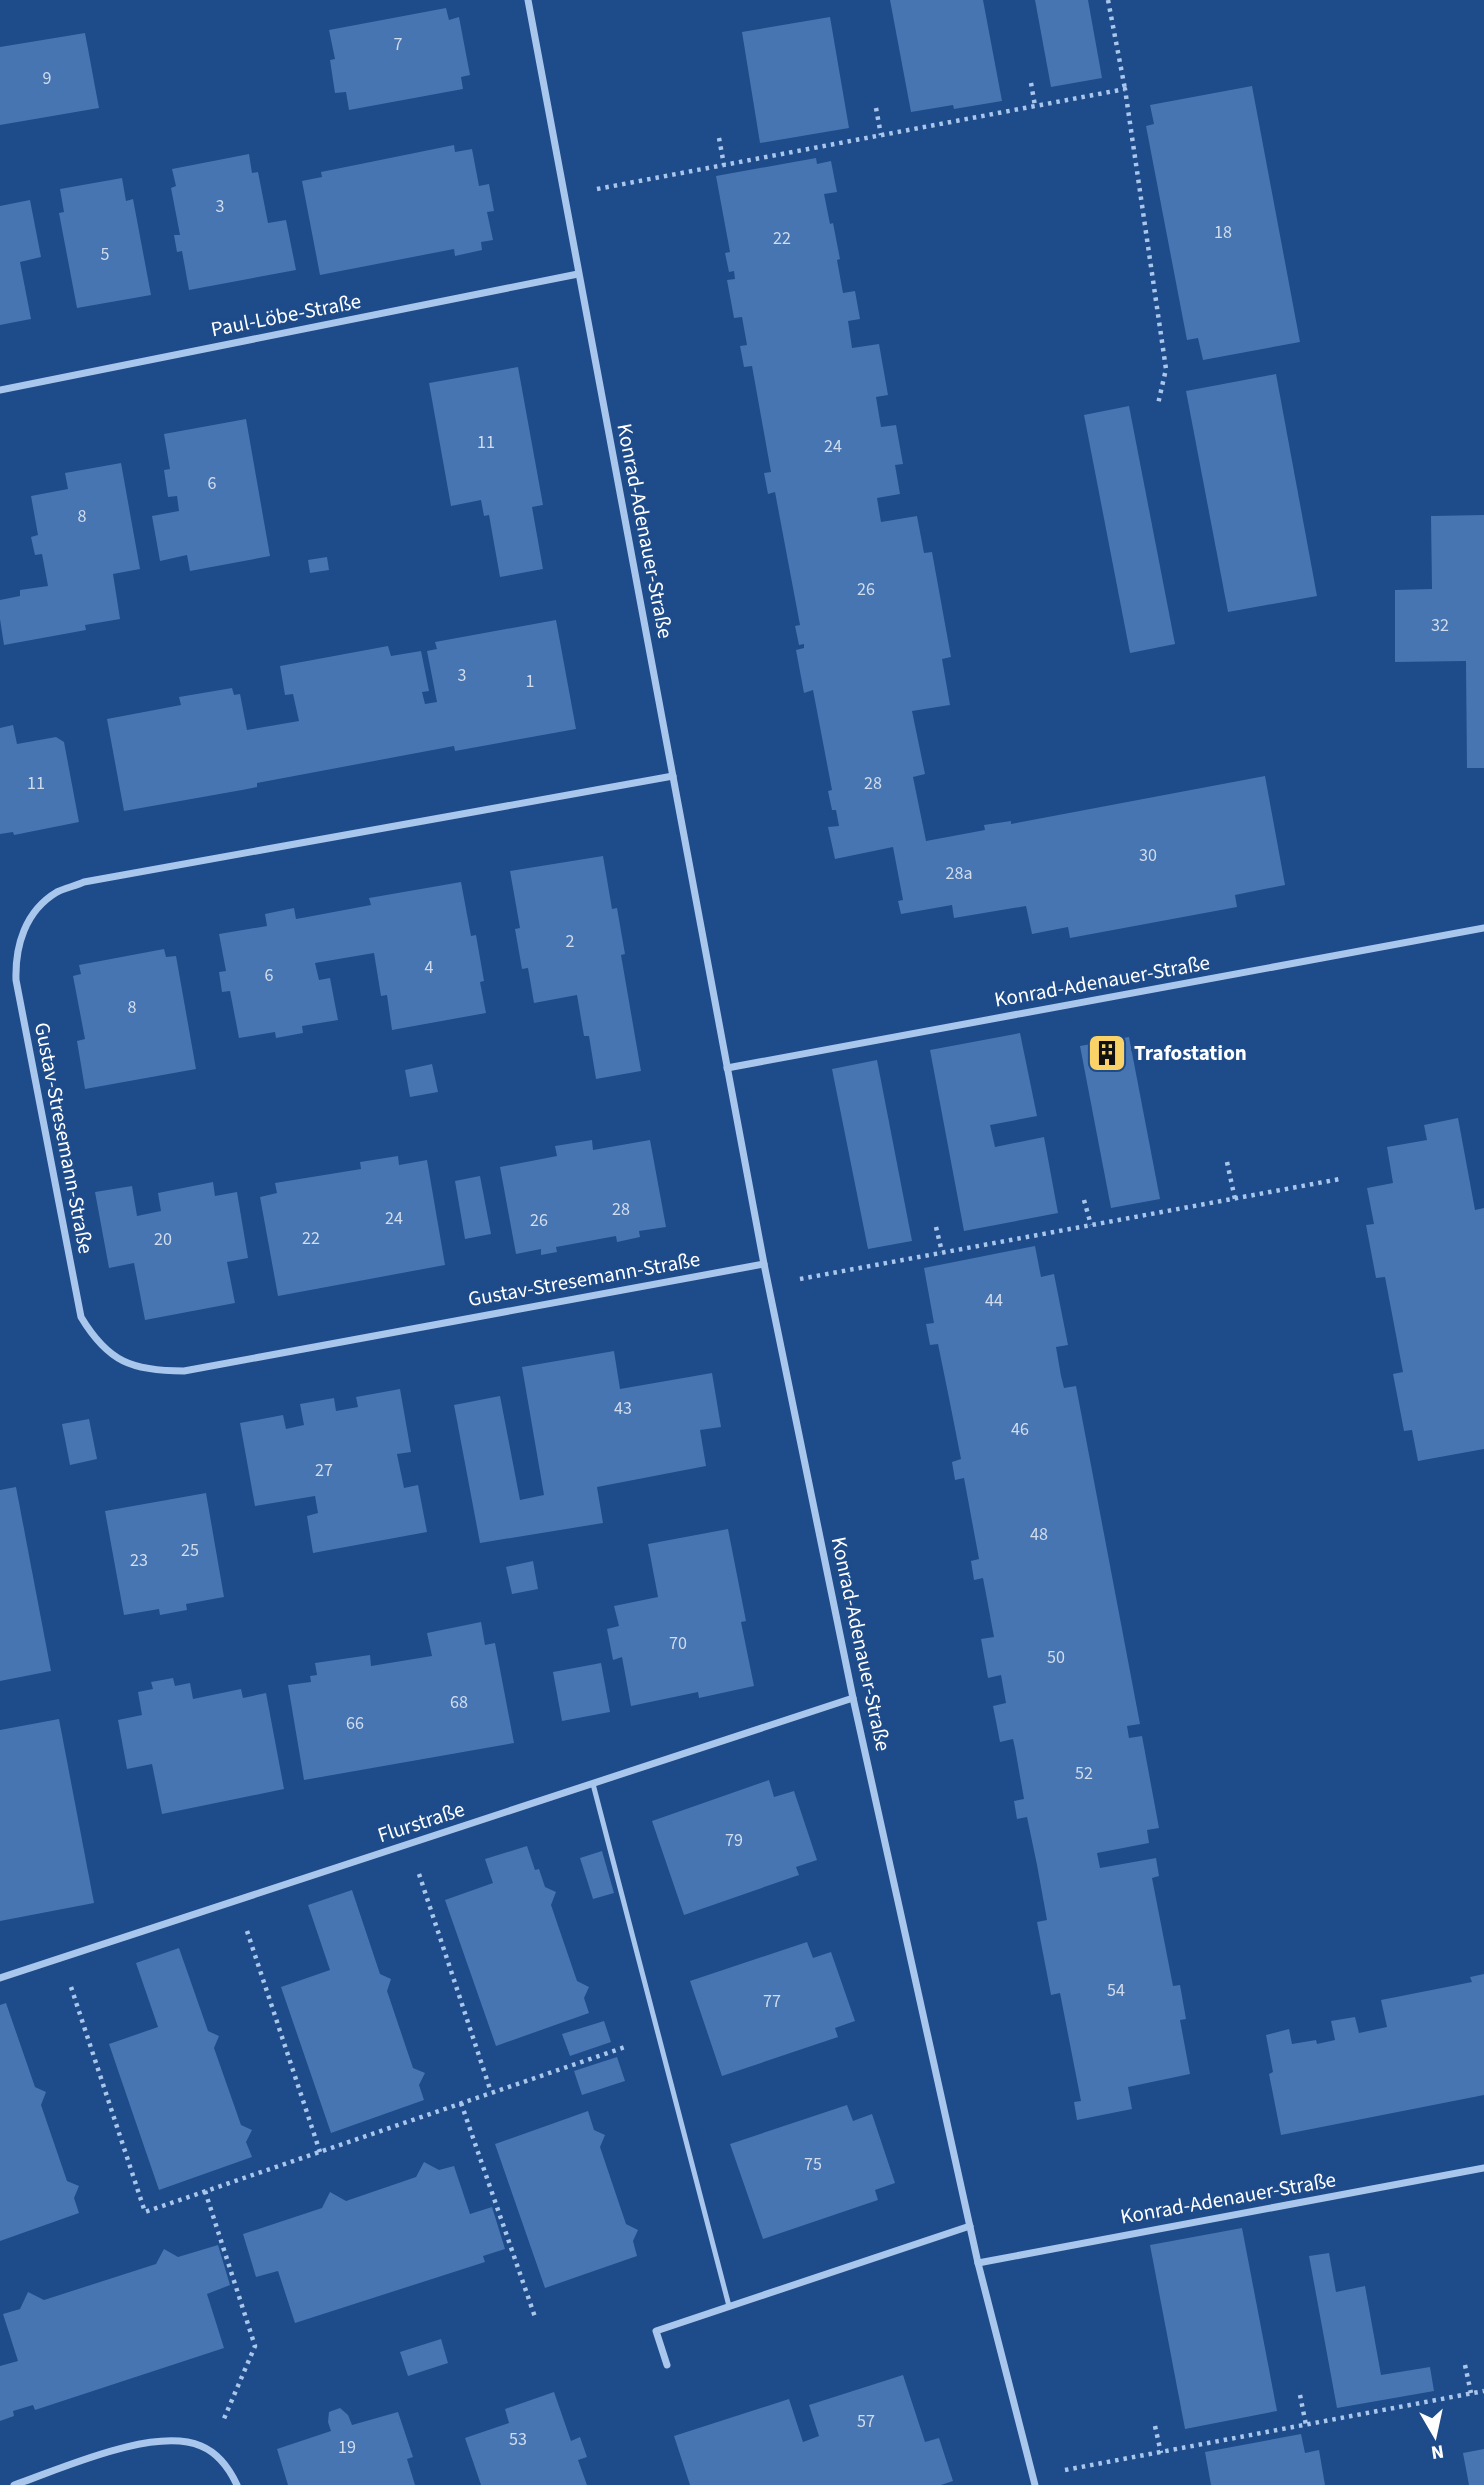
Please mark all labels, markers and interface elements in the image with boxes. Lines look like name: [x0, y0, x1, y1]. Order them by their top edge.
house number: 7: [394, 32, 403, 57]
house number: 9: [43, 66, 52, 91]
house number: 3: [216, 194, 225, 219]
house number: 18: [1214, 220, 1232, 245]
house number: 22: [773, 226, 791, 251]
house number: 5: [101, 242, 110, 267]
street label: Paul-Löbe-Straße: [208, 286, 364, 344]
street label: Konrad-Adenauer-Straße: [609, 421, 681, 641]
house number: 11: [477, 430, 495, 455]
house number: 24: [824, 434, 842, 459]
house number: 6: [208, 471, 217, 496]
house number: 8: [78, 504, 87, 529]
house number: 26: [857, 577, 875, 602]
house number: 32: [1431, 613, 1449, 638]
house number: 3: [458, 663, 467, 688]
house number: 1: [526, 669, 534, 694]
house number: 11: [27, 771, 45, 796]
house number: 28: [864, 771, 882, 796]
house number: 30: [1139, 843, 1157, 868]
house number: 28a: [946, 861, 972, 886]
house number: 2: [566, 929, 575, 954]
street label: Konrad-Adenauer-Straße: [992, 947, 1212, 1015]
house number: 4: [425, 955, 434, 980]
house number: 6: [265, 963, 274, 988]
house number: 8: [128, 995, 137, 1020]
street label: Gustav-Stresemann-Straße: [27, 1020, 101, 1256]
building icon: Trafostation: [1086, 1032, 1128, 1074]
place label: Trafostation: [1134, 1038, 1247, 1068]
house number: 28: [612, 1197, 630, 1222]
house number: 24: [385, 1206, 403, 1231]
house number: 26: [530, 1208, 548, 1233]
house number: 22: [302, 1226, 320, 1251]
house number: 20: [154, 1227, 172, 1252]
street label: Gustav-Stresemann-Straße: [466, 1244, 702, 1314]
house number: 44: [985, 1288, 1003, 1313]
house number: 43: [614, 1396, 632, 1421]
house number: 46: [1011, 1417, 1029, 1442]
house number: 27: [315, 1458, 333, 1483]
house number: 48: [1030, 1522, 1048, 1547]
street label: Konrad-Adenauer-Straße: [824, 1534, 898, 1754]
house number: 25: [181, 1538, 199, 1563]
house number: 23: [130, 1548, 148, 1573]
house number: 70: [669, 1631, 687, 1656]
house number: 50: [1047, 1645, 1065, 1670]
house number: 68: [450, 1690, 468, 1715]
house number: 66: [346, 1711, 364, 1736]
house number: 52: [1075, 1761, 1093, 1786]
street label: Flurstraße: [374, 1794, 468, 1850]
house number: 79: [725, 1828, 743, 1853]
house number: 54: [1107, 1978, 1125, 2003]
house number: 77: [763, 1989, 781, 2014]
house number: 75: [804, 2152, 822, 2177]
street label: Konrad-Adenauer-Straße: [1118, 2164, 1338, 2232]
north arrow: [1400, 2401, 1470, 2471]
house number: 57: [857, 2409, 875, 2434]
house number: 53: [509, 2427, 527, 2452]
house number: 19: [338, 2435, 356, 2460]
text: N: [1429, 2437, 1446, 2466]

